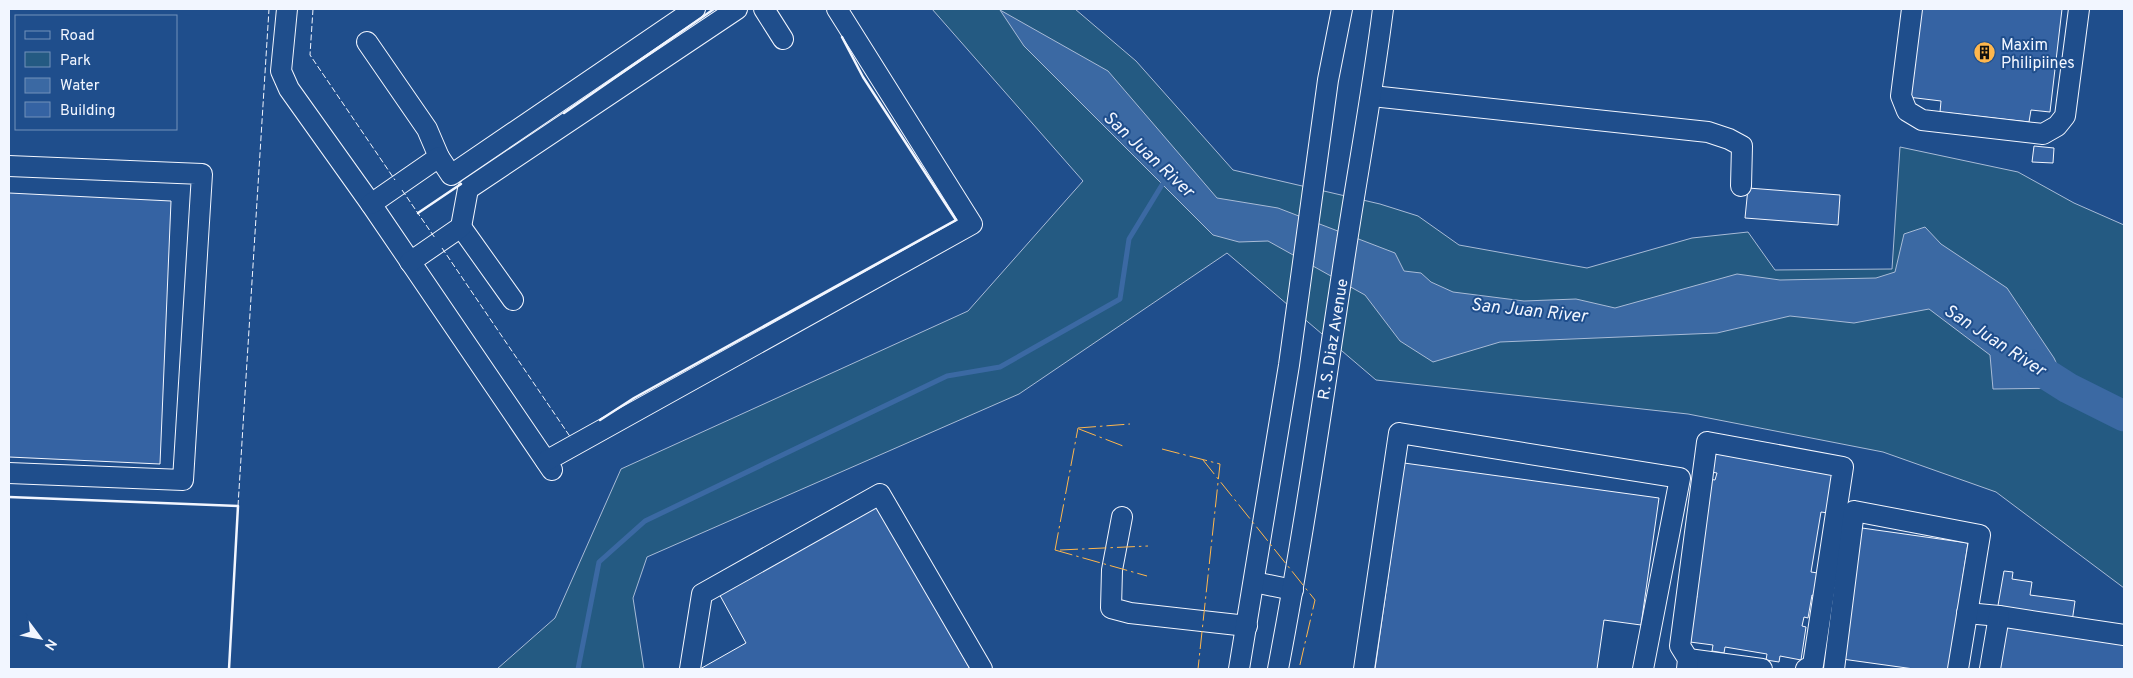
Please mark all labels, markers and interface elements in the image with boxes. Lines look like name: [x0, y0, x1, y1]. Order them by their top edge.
legend: [15, 15, 178, 130]
text: Road: [60, 27, 95, 46]
place label: Maxim Philipiines: [2001, 36, 2075, 74]
building icon: Maxim Philipiines: [1973, 41, 1997, 65]
text: Park: [60, 52, 91, 71]
text: Water: [60, 77, 100, 96]
text: Building: [60, 102, 115, 121]
water label: San Juan River: [1097, 107, 1200, 205]
street label: R. S. Diaz Avenue: [1315, 277, 1353, 401]
water label: San Juan River: [1470, 294, 1590, 329]
water label: San Juan River: [1939, 300, 2051, 384]
north arrow: [15, 613, 65, 663]
text: N: [40, 635, 60, 653]

